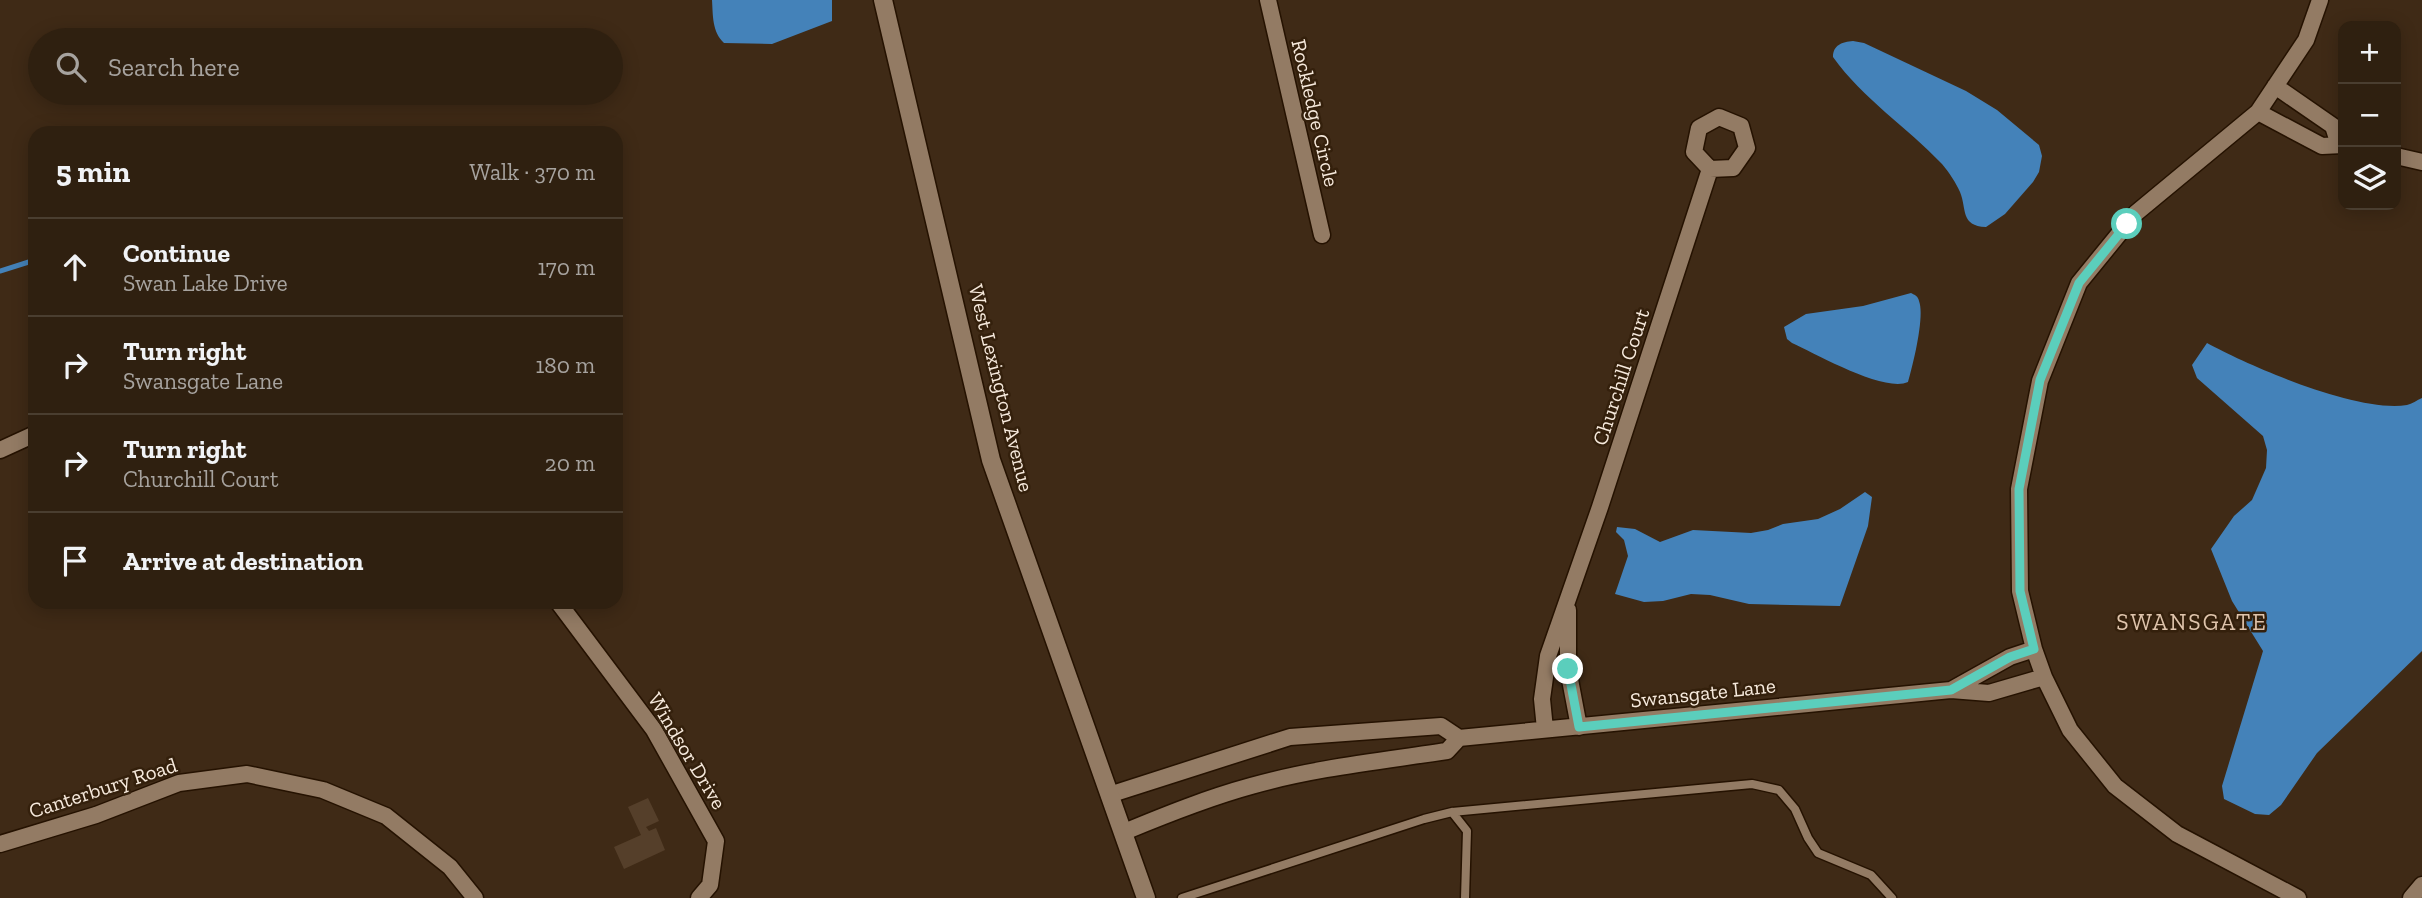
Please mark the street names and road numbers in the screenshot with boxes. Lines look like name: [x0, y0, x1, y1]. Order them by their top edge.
street label: Rockledge Circle: [1286, 37, 1345, 189]
street label: West Lexington Avenue: [964, 282, 1039, 494]
street label: Churchill Court: [1587, 305, 1654, 448]
street label: Swansgate Lane: [1629, 672, 1777, 713]
street label: Windsor Drive: [643, 688, 732, 814]
street label: Canterbury Road: [26, 752, 180, 823]

